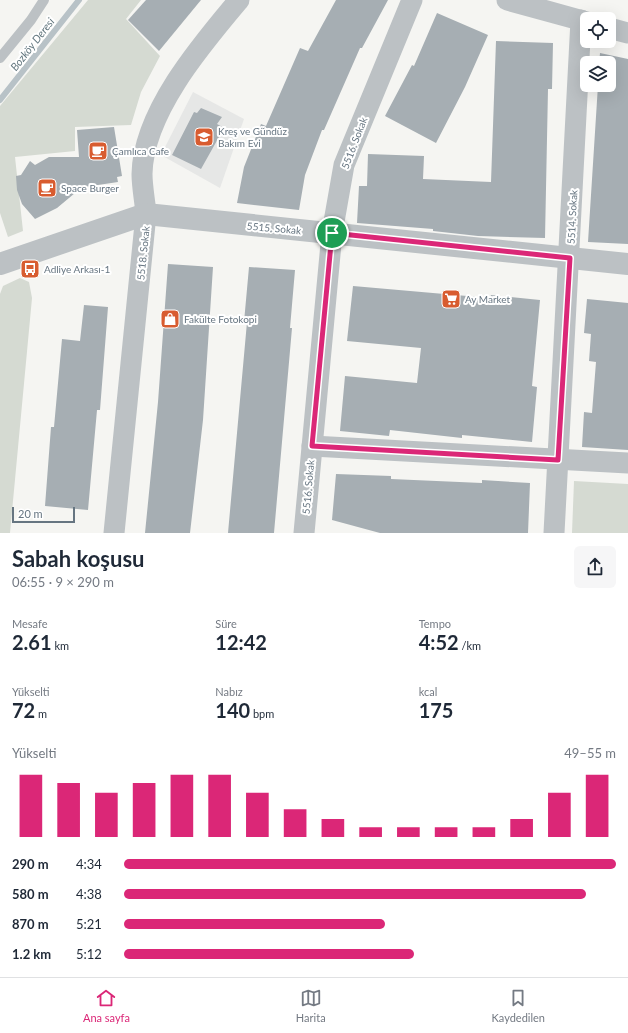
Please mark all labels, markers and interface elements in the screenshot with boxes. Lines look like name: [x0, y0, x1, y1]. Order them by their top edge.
map controls: [580, 12, 616, 92]
button: locate: [580, 12, 616, 48]
water label: Bozköy Deresi: [7, 15, 57, 73]
button: layers: [580, 56, 616, 92]
street label: 5516. Sokak: [339, 115, 370, 171]
place label: Kreş ve Gündüz Bakım Evi: [218, 125, 287, 149]
school or university icon: Kreş ve Gündüz Bakım Evi: [193, 126, 215, 148]
cafe icon: Çamlıca Cafe: [87, 140, 109, 162]
place label: Çamlıca Cafe: [112, 145, 169, 157]
cafe icon: Space Burger: [36, 177, 58, 199]
place label: Space Burger: [61, 182, 119, 194]
street label: 5514. Sokak: [565, 189, 579, 244]
pin: [315, 216, 349, 250]
street label: 5515. Sokak: [246, 220, 302, 236]
icon: arrive: [321, 222, 343, 244]
street label: 5518. Sokak: [134, 224, 152, 281]
bus stop icon: Adliye Arkası-1: [19, 258, 41, 280]
place label: Adliye Arkası-1: [44, 263, 110, 275]
supermarket icon: Ay Market: [440, 288, 462, 310]
place label: Ay Market: [465, 293, 511, 305]
shop icon: Fakülte Fotokopi: [159, 308, 181, 330]
place label: Fakülte Fotokopi: [184, 313, 257, 325]
street label: 5516. Sokak: [300, 459, 316, 515]
scale bar: [12, 505, 75, 524]
text: 20 m: [18, 507, 43, 520]
text: Sabah koşusu: [12, 545, 144, 572]
button: share: [574, 546, 616, 588]
text: 06:55 · 9 × 290 m: [12, 574, 114, 590]
text: Mesafe: [12, 617, 47, 630]
text: Süre: [215, 617, 237, 630]
text: Tempo: [419, 617, 451, 630]
text: 2.61: [12, 630, 52, 654]
text: 12:42: [215, 630, 267, 654]
text: 4:52: [419, 630, 459, 654]
text: km: [52, 639, 69, 652]
text: /km: [459, 639, 481, 652]
text: Yükselti: [12, 685, 50, 698]
text: Nabız: [215, 685, 243, 698]
text: kcal: [419, 685, 437, 698]
text: 72: [12, 698, 35, 722]
text: 140: [215, 698, 250, 722]
text: 175: [419, 698, 453, 722]
text: m: [35, 707, 47, 720]
text: bpm: [250, 707, 274, 720]
text: Yükselti: [12, 745, 56, 761]
text: 49–55 m: [564, 745, 616, 761]
text: 290 m: [12, 856, 49, 872]
text: 4:34: [76, 856, 102, 872]
text: 580 m: [12, 886, 49, 902]
text: 4:38: [76, 886, 102, 902]
text: 870 m: [12, 916, 49, 932]
text: 5:21: [76, 916, 102, 932]
text: 1.2 km: [12, 946, 51, 962]
text: 5:12: [76, 946, 102, 962]
tab: Ana sayfa: [83, 987, 130, 1024]
tab: Harita: [296, 987, 326, 1024]
tab: Kaydedilen: [492, 987, 545, 1024]

